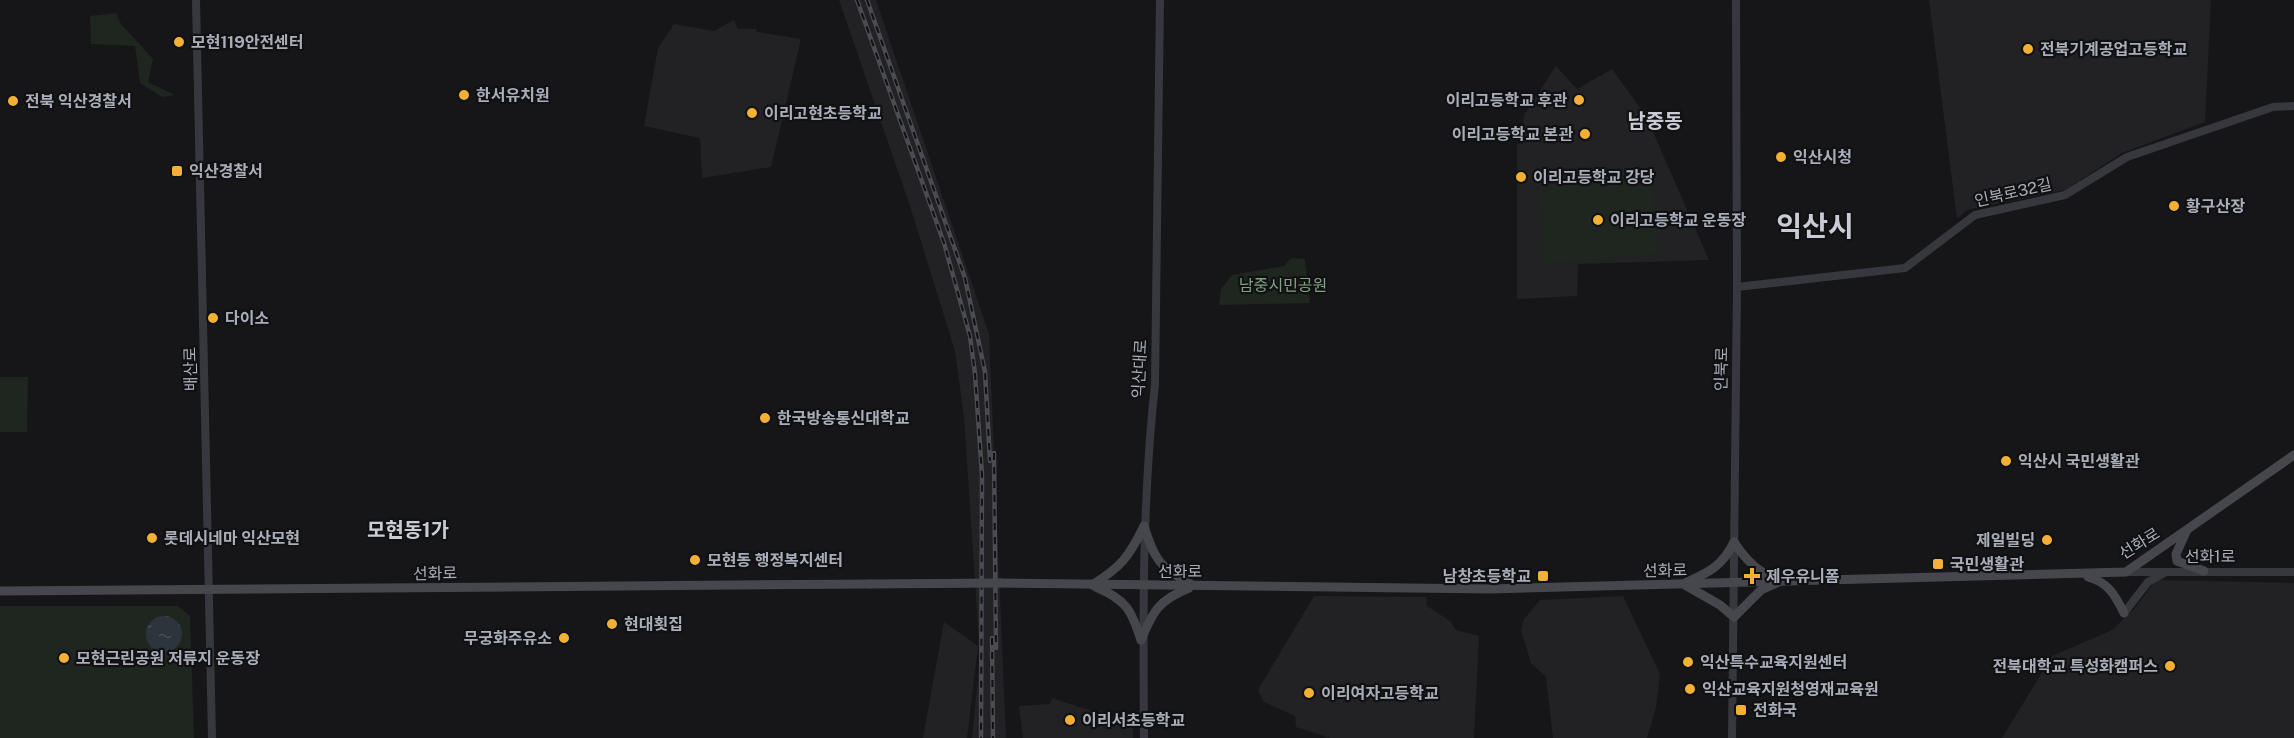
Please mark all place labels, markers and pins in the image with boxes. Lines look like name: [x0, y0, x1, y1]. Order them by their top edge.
place label: 모현119안전센터: [191, 33, 304, 52]
marker: 모현119안전센터: [172, 35, 186, 49]
place label: 전북기계공업고등학교: [2040, 40, 2187, 59]
marker: 전북기계공업고등학교: [2021, 42, 2035, 56]
place label: 한서유치원: [476, 86, 550, 105]
marker: 한서유치원: [457, 88, 471, 102]
place label: 이리고등학교 후관: [1446, 91, 1567, 110]
place label: 전북 익산경찰서: [25, 92, 132, 111]
marker: 이리고등학교 후관: [1572, 93, 1586, 107]
marker: 전북 익산경찰서: [6, 94, 20, 108]
place label: 이리고현초등학교: [764, 104, 882, 123]
marker: 이리고현초등학교: [745, 106, 759, 120]
place label: 이리고등학교 본관: [1452, 125, 1573, 144]
marker: 이리고등학교 본관: [1578, 127, 1592, 141]
place label: 익산시청: [1793, 148, 1852, 167]
marker: 익산시청: [1774, 150, 1788, 164]
place label: 익산경찰서: [189, 162, 263, 181]
marker: 익산경찰서: [170, 164, 184, 178]
place label: 이리고등학교 강당: [1533, 168, 1655, 187]
marker: 이리고등학교 강당: [1514, 170, 1528, 184]
place label: 황구산장: [2186, 197, 2245, 216]
marker: 황구산장: [2167, 199, 2181, 213]
place label: 이리고등학교 운동장: [1610, 211, 1746, 230]
marker: 이리고등학교 운동장: [1591, 213, 1605, 227]
place label: 다이소: [225, 309, 269, 328]
marker: 다이소: [206, 311, 220, 325]
place label: 한국방송통신대학교: [777, 409, 910, 428]
marker: 한국방송통신대학교: [758, 411, 772, 425]
place label: 익산시 국민생활관: [2018, 452, 2140, 471]
marker: 익산시 국민생활관: [1999, 454, 2013, 468]
place label: 롯데시네마 익산모현: [164, 529, 300, 548]
marker: 롯데시네마 익산모현: [145, 531, 159, 545]
place label: 제일빌딩: [1976, 531, 2035, 550]
marker: 제일빌딩: [2040, 533, 2054, 547]
place label: 모현동 행정복지센터: [707, 551, 843, 570]
marker: 모현동 행정복지센터: [688, 553, 702, 567]
place label: 국민생활관: [1950, 555, 2024, 574]
marker: 국민생활관: [1931, 557, 1945, 571]
place label: 남창초등학교: [1443, 567, 1531, 586]
marker: 제우유니폼: [1743, 567, 1761, 585]
place label: 제우유니폼: [1766, 567, 1840, 586]
marker: 남창초등학교: [1536, 569, 1550, 583]
place label: 현대횟집: [624, 615, 683, 634]
marker: 현대횟집: [605, 617, 619, 631]
place label: 무궁화주유소: [464, 629, 552, 648]
marker: 무궁화주유소: [557, 631, 571, 645]
place label: 모현근린공원 저류지 운동장: [76, 649, 260, 668]
marker: 모현근린공원 저류지 운동장: [57, 651, 71, 665]
place label: 익산특수교육지원센터: [1700, 653, 1847, 672]
marker: 익산특수교육지원센터: [1681, 655, 1695, 669]
place label: 전북대학교 특성화캠퍼스: [1992, 657, 2158, 676]
marker: 전북대학교 특성화캠퍼스: [2163, 659, 2177, 673]
place label: 익산교육지원청영재교육원: [1702, 680, 1879, 699]
marker: 익산교육지원청영재교육원: [1683, 682, 1697, 696]
place label: 이리여자고등학교: [1321, 684, 1439, 703]
marker: 이리여자고등학교: [1302, 686, 1316, 700]
place label: 전화국: [1753, 701, 1797, 720]
marker: 전화국: [1734, 703, 1748, 717]
place label: 이리서초등학교: [1082, 711, 1185, 730]
marker: 이리서초등학교: [1063, 713, 1077, 727]

